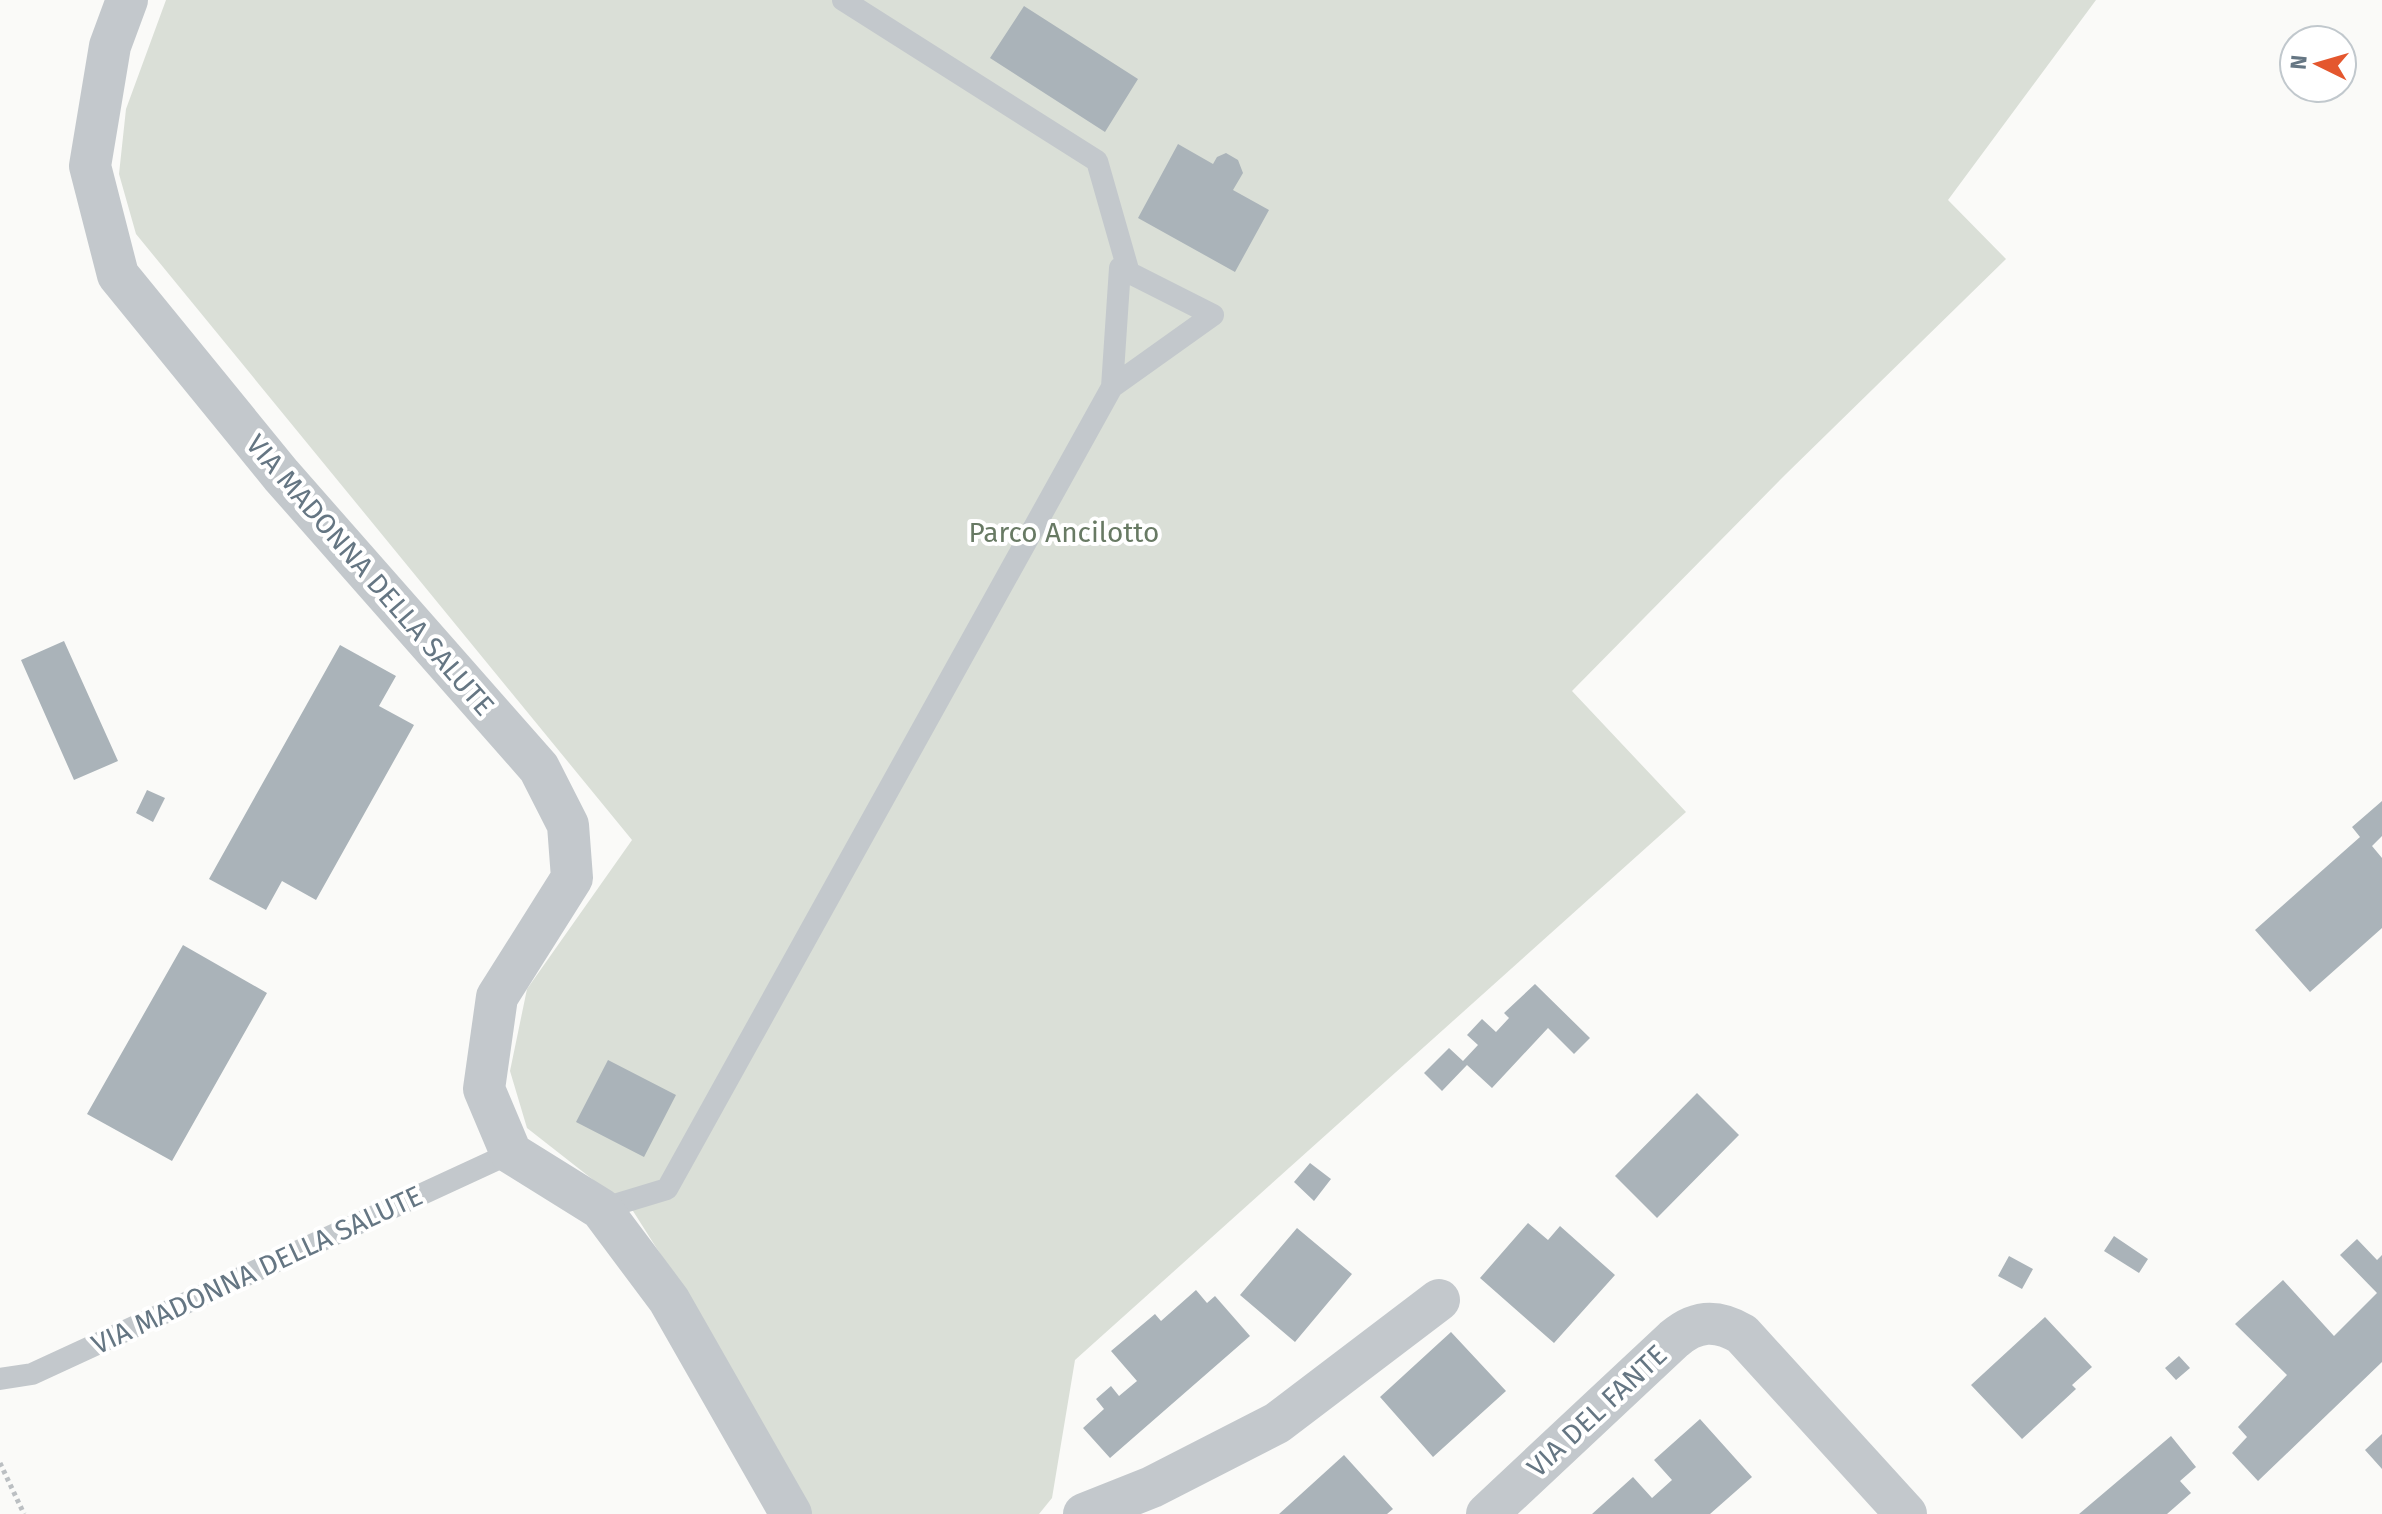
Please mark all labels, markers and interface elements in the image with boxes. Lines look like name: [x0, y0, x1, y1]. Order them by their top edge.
north arrow: [2278, 24, 2358, 104]
text: N: [2284, 54, 2313, 71]
street label: VIA MADONNA DELLA SALUTE: [239, 428, 501, 722]
park label: Parco Ancilotto: [969, 516, 1159, 549]
street label: VIA MADONNA DELLA SALUTE: [86, 1179, 428, 1361]
street label: VIA DEL FANTE: [1520, 1338, 1674, 1484]

